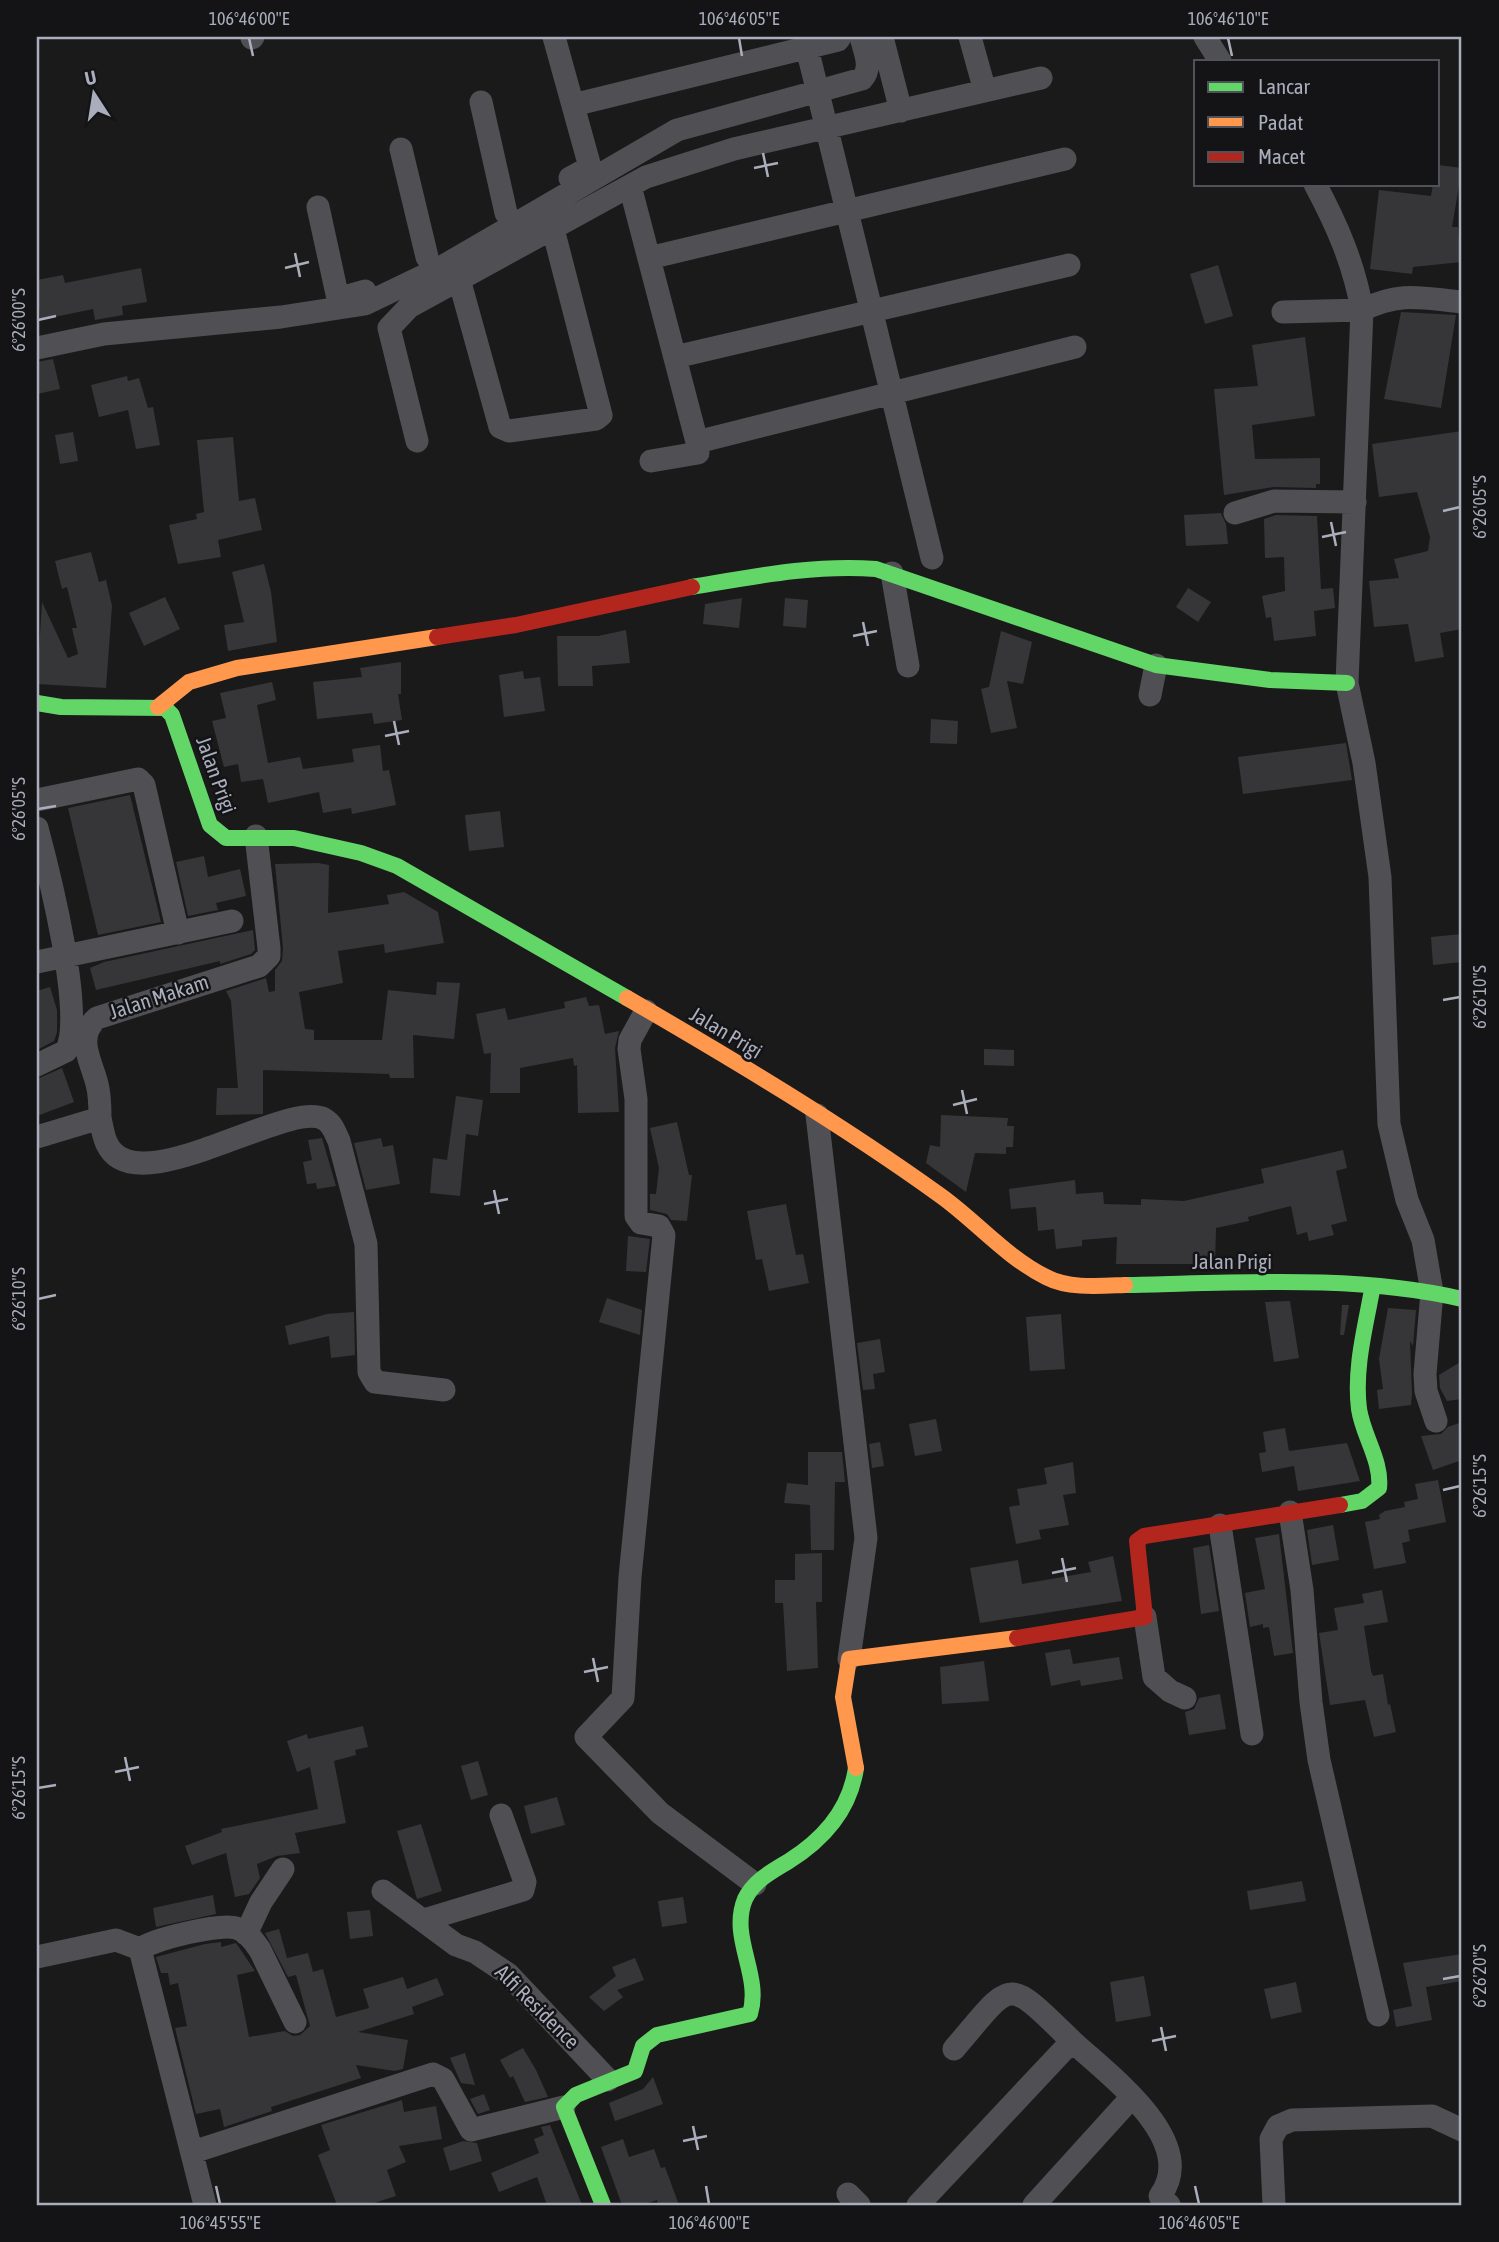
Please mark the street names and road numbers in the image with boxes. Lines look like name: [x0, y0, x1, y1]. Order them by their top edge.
street label: Jalan Prigi: [192, 733, 242, 816]
street label: Jalan Makam: [106, 969, 211, 1023]
street label: Jalan Prigi: [686, 1001, 767, 1063]
street label: Jalan Prigi: [1192, 1249, 1272, 1273]
street label: Alfi Residence: [491, 1959, 585, 2053]

